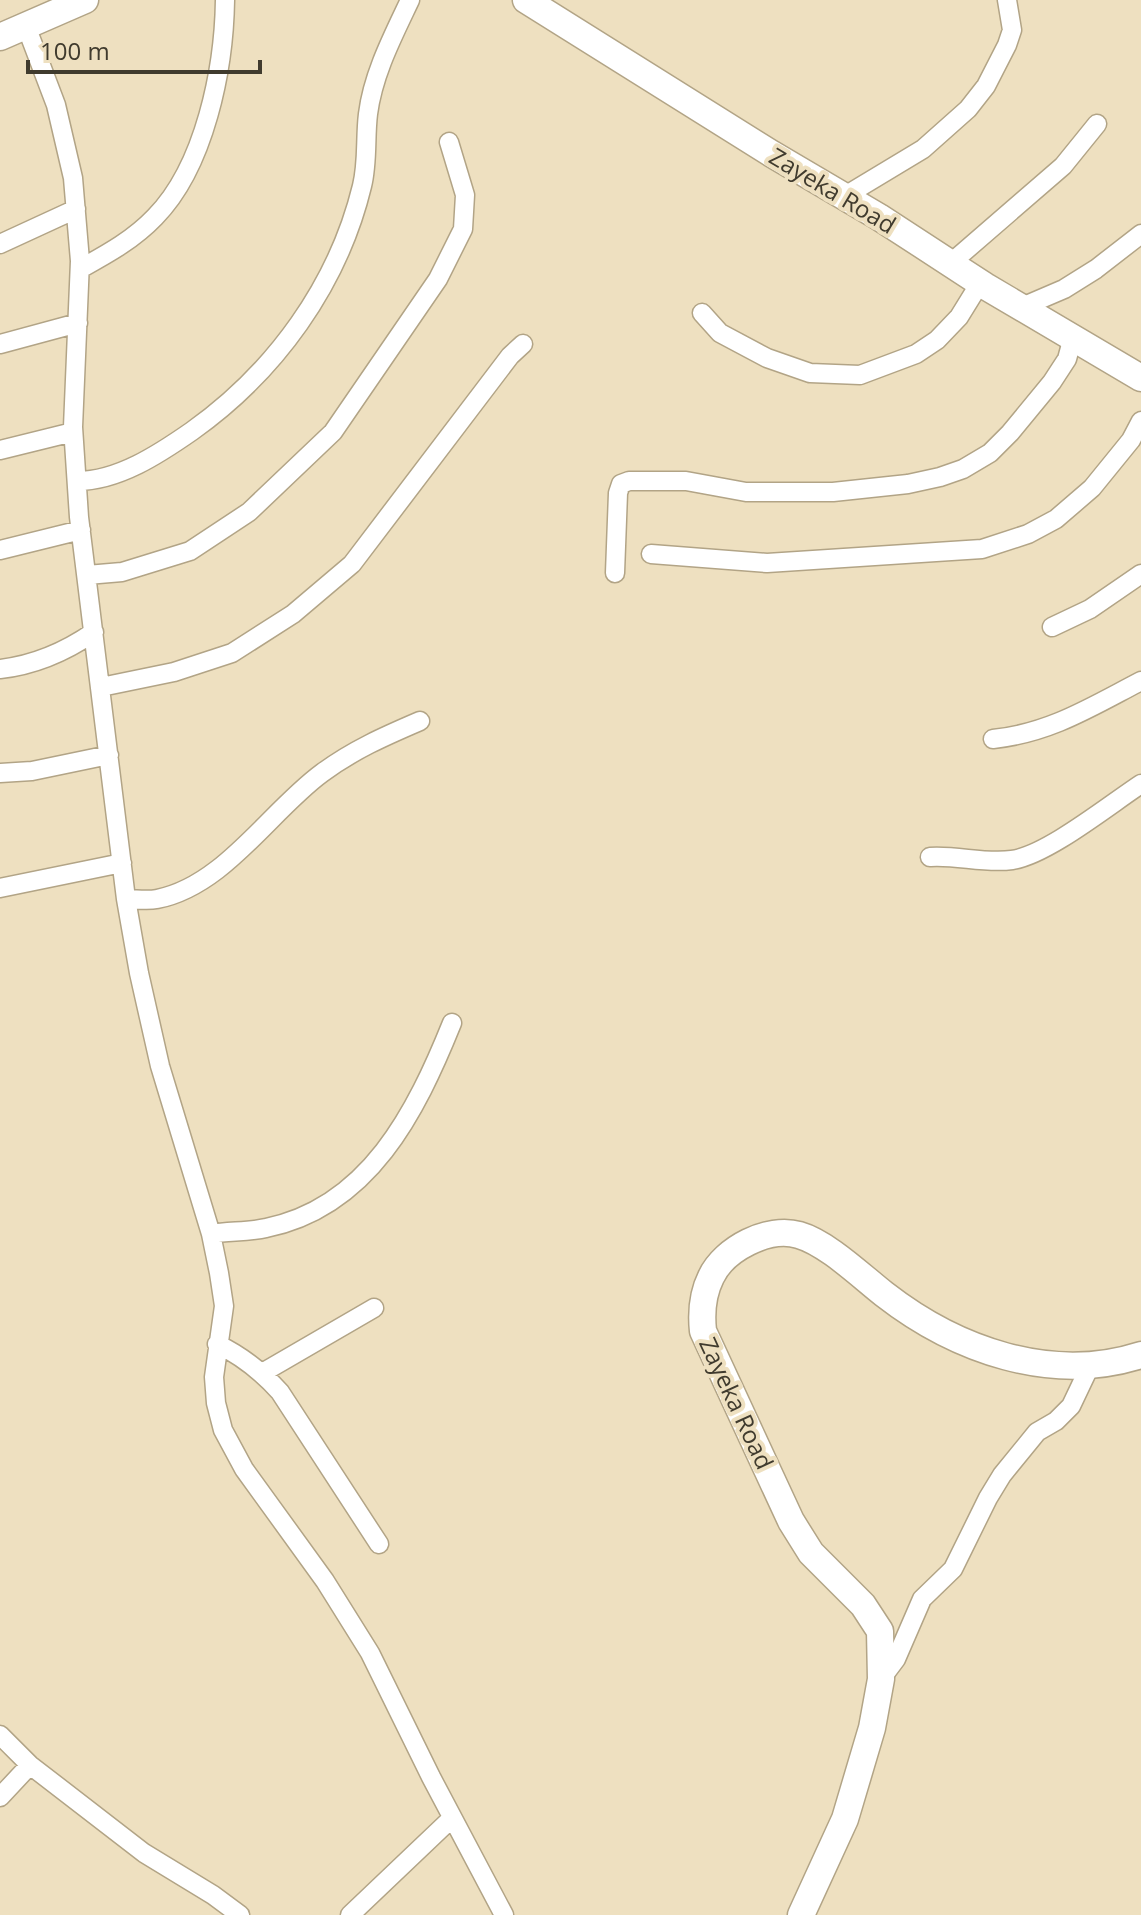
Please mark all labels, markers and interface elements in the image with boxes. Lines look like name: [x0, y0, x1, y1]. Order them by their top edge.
scale bar: [28, 24, 260, 74]
text: 100 m: [40, 34, 110, 67]
street label: Zayeka Road: [764, 139, 902, 241]
street label: Zayeka Road: [692, 1332, 782, 1474]

